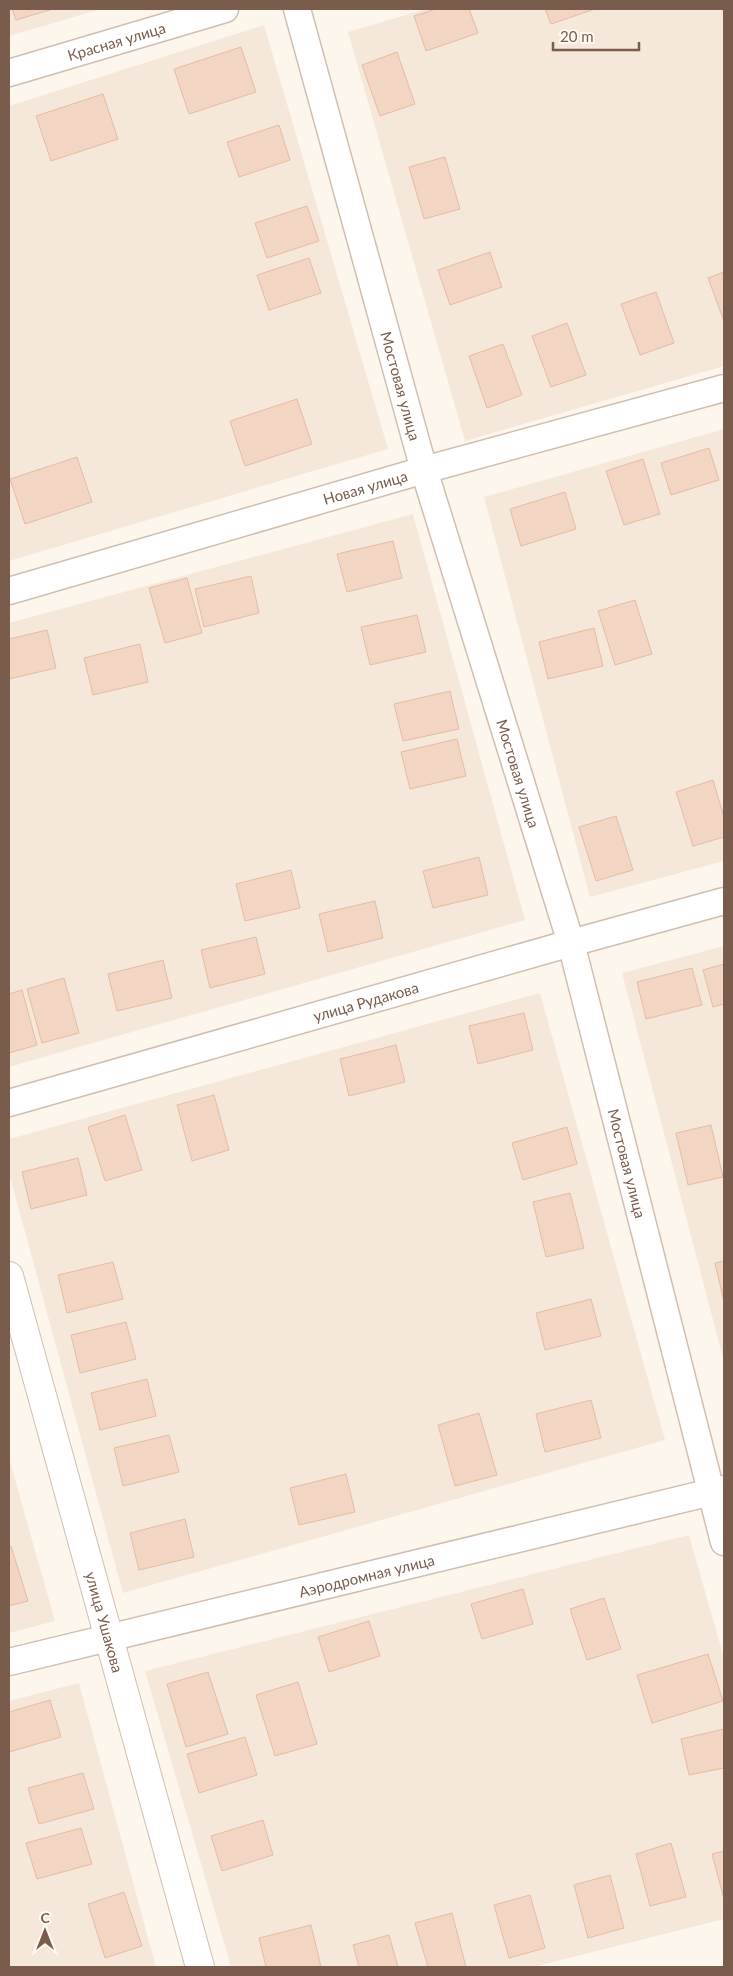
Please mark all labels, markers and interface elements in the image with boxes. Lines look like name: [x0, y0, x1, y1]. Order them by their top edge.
street label: Красная улица: [65, 18, 167, 64]
scale bar: [553, 20, 639, 52]
text: 20 m: [560, 27, 594, 45]
street label: Мостовая улица: [377, 329, 424, 443]
street label: Новая улица: [321, 466, 409, 508]
street label: Мостовая улица: [493, 717, 544, 830]
street label: улица Рудакова: [311, 978, 420, 1025]
street label: Мостовая улица: [605, 1107, 650, 1220]
street label: Аэродромная улица: [297, 1550, 436, 1601]
street label: улица Ушакова: [82, 1570, 127, 1675]
north arrow: [20, 1906, 70, 1956]
text: С: [40, 1909, 50, 1926]

